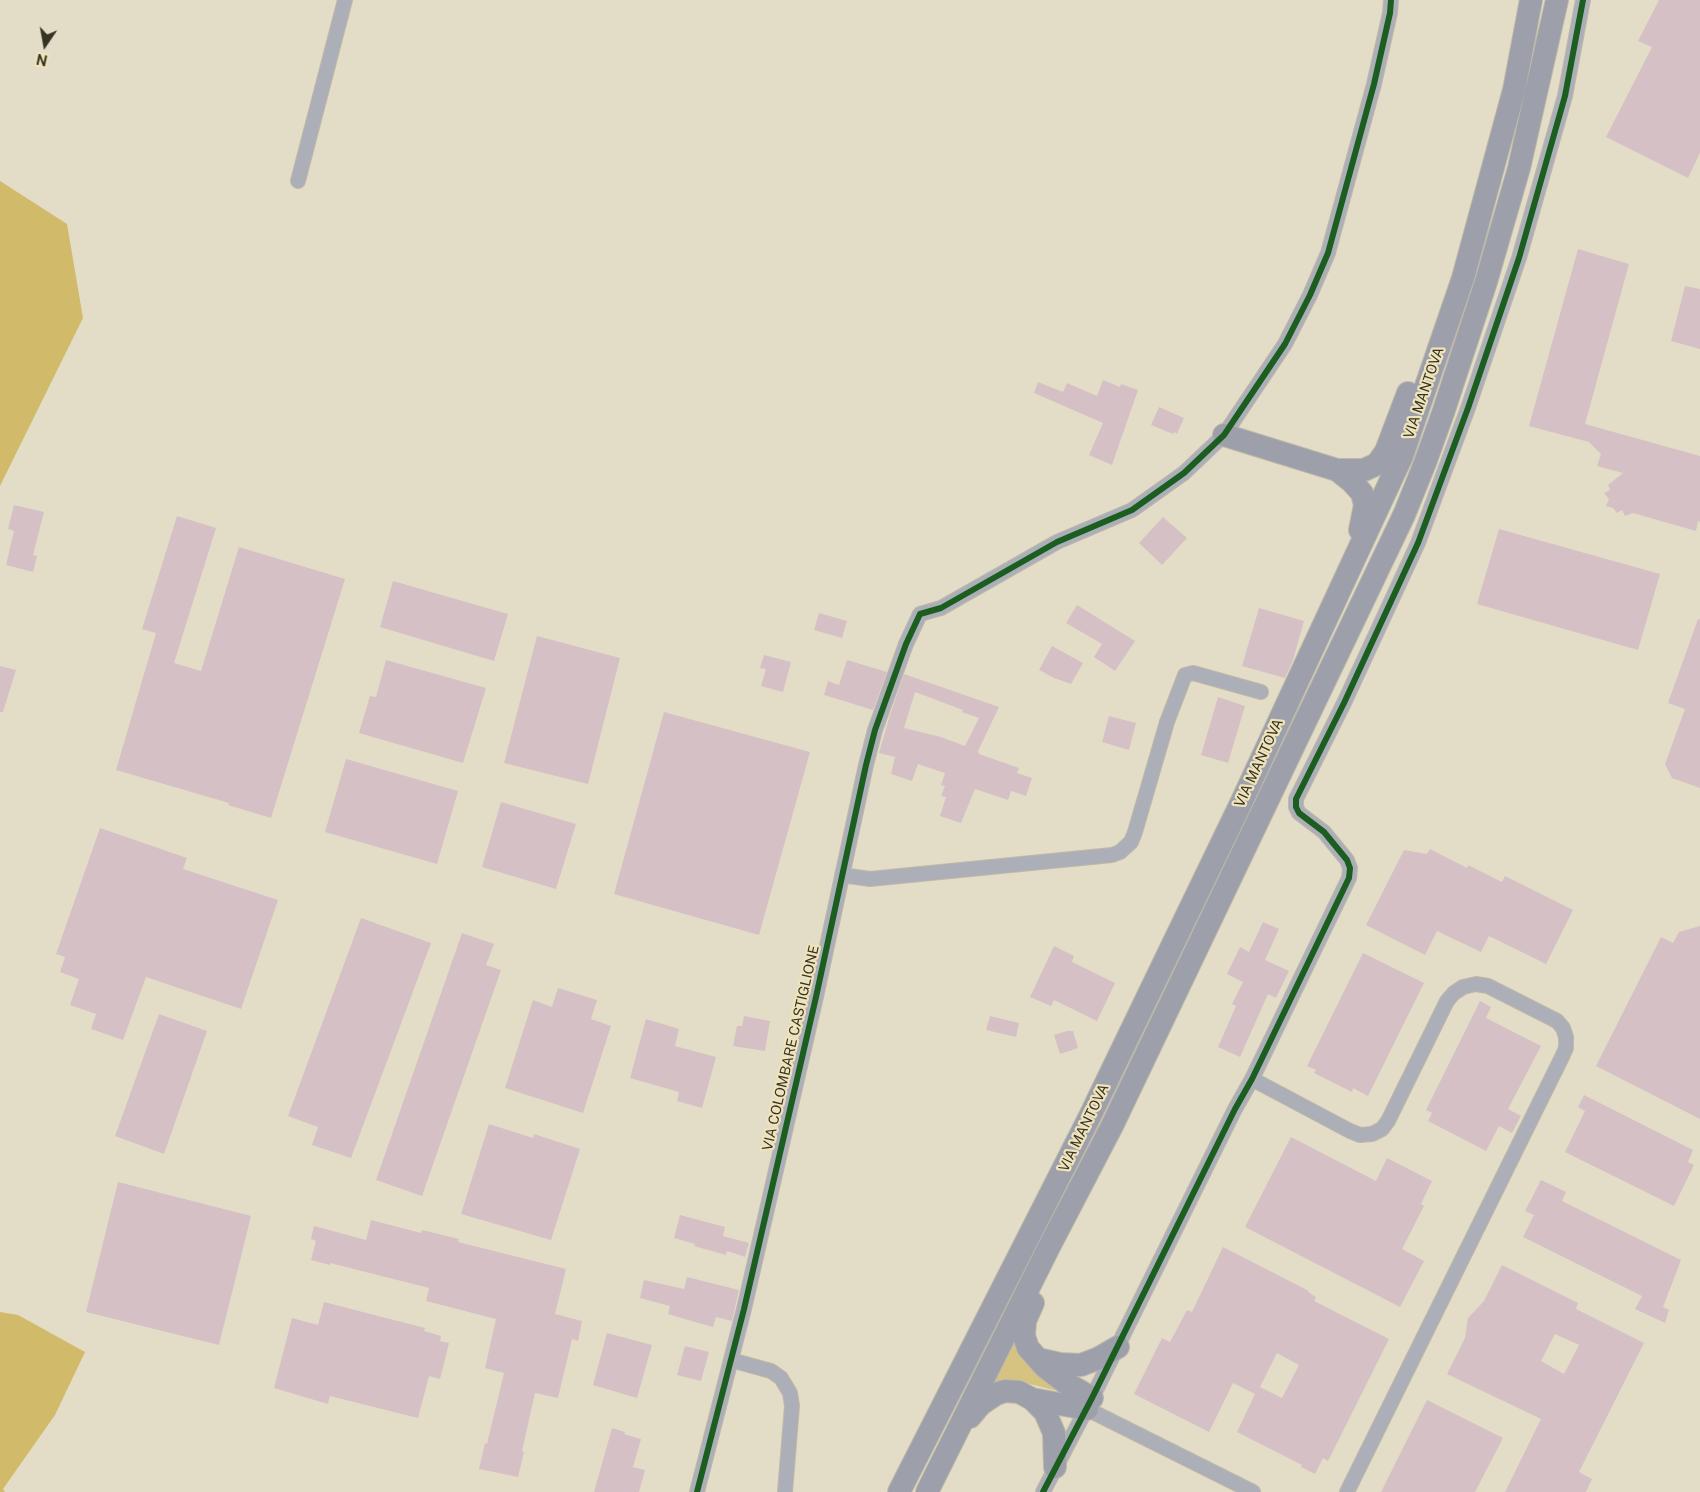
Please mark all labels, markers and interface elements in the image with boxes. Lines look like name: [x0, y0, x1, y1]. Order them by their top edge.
north arrow: [20, 20, 70, 70]
text: N: [35, 51, 49, 69]
street label: VIA MANTOVA: [1400, 345, 1448, 441]
street label: VIA MANTOVA: [1231, 716, 1287, 810]
street label: VIA COLOMBARE CASTIGLIONE: [759, 944, 823, 1152]
street label: VIA MANTOVA: [1055, 1081, 1113, 1175]

